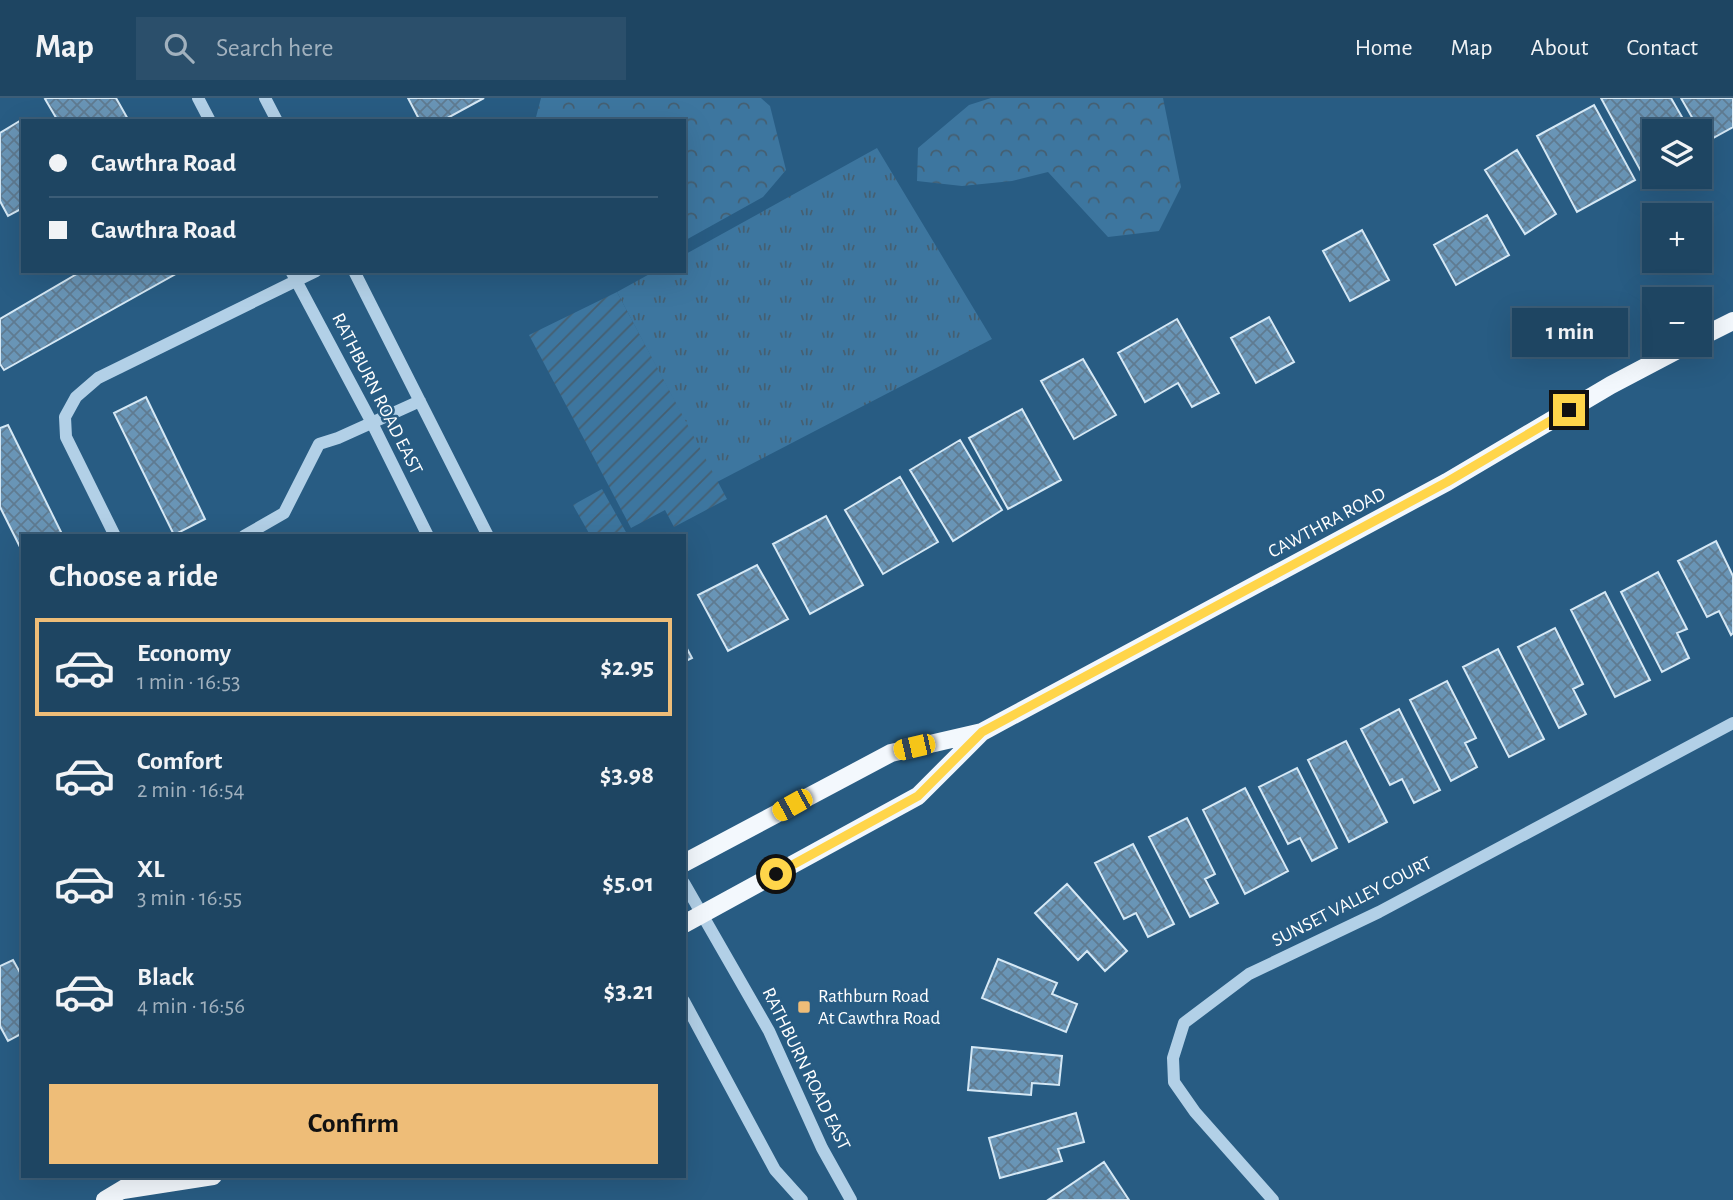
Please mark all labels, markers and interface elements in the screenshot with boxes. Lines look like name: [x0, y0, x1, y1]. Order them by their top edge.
search box: [136, 17, 626, 80]
icon: search: [160, 29, 198, 67]
text: Map: [35, 31, 94, 64]
text: Search here: [216, 35, 334, 61]
text: Home: [1355, 36, 1413, 60]
text: Map: [1451, 36, 1493, 60]
text: About: [1531, 36, 1588, 60]
text: Contact: [1626, 36, 1698, 60]
map controls: [1642, 119, 1712, 357]
button: layers: [1642, 119, 1712, 189]
text: Cawthra Road: [91, 150, 236, 176]
button: +: [1642, 203, 1712, 273]
text: Cawthra Road: [91, 217, 236, 243]
button: −: [1642, 287, 1712, 357]
callout: 1 min: [1511, 308, 1627, 358]
street label: RATHBURN ROAD EAST: [328, 310, 426, 478]
text: 1 min: [1546, 321, 1594, 344]
route end: [1553, 394, 1585, 426]
street label: CAWTHRA ROAD: [1265, 484, 1389, 562]
text: Choose a ride: [49, 560, 218, 592]
icon: car: [53, 636, 116, 699]
text: Economy: [137, 640, 231, 666]
text: $2.95: [600, 654, 654, 680]
text: 1 min · 16:53: [137, 671, 240, 694]
car: [892, 732, 937, 762]
icon: car: [53, 744, 116, 807]
text: Comfort: [137, 748, 222, 774]
text: $3.98: [600, 762, 654, 788]
text: 2 min · 16:54: [137, 779, 245, 802]
car: [769, 786, 816, 824]
icon: car: [53, 852, 116, 915]
street label: SUNSET VALLEY COURT: [1269, 853, 1435, 951]
text: XL: [137, 856, 164, 882]
route start: [760, 858, 792, 890]
text: $5.01: [602, 870, 654, 896]
text: 3 min · 16:55: [137, 887, 242, 910]
icon: car: [53, 960, 116, 1023]
text: Black: [137, 964, 194, 990]
text: $3.21: [604, 978, 654, 1004]
street label: RATHBURN ROAD EAST: [758, 985, 854, 1153]
place label: Rathburn Road At Cawthra Road: [818, 987, 941, 1028]
text: 4 min · 16:56: [137, 995, 245, 1018]
marker: Rathburn Road At Cawthra Road: [796, 999, 812, 1015]
button: Confirm: [49, 1084, 658, 1164]

